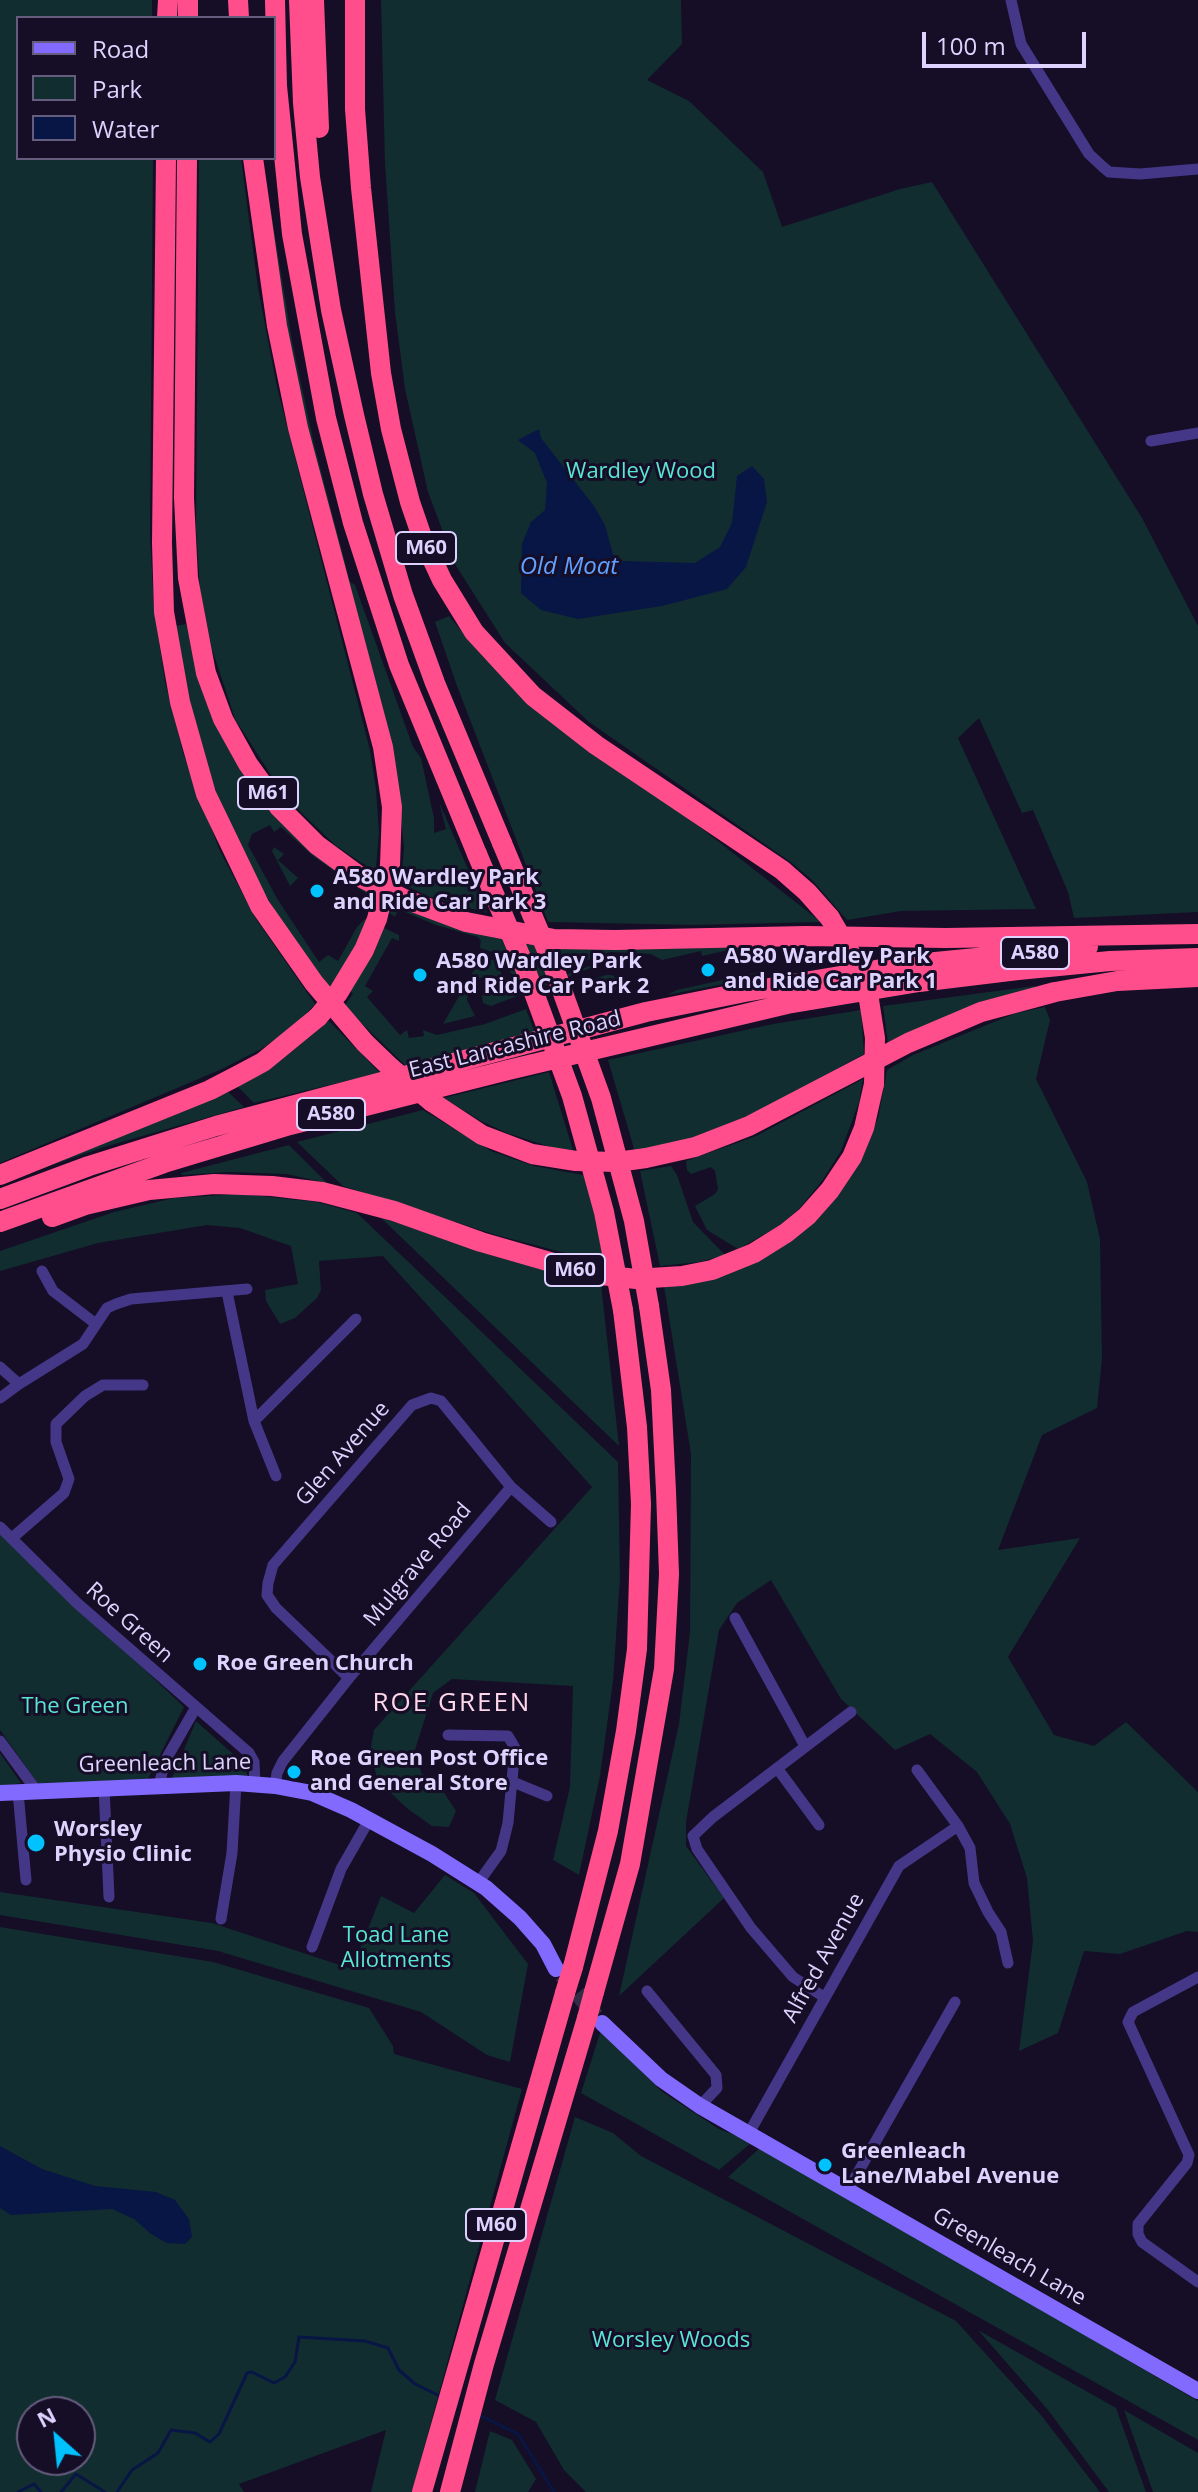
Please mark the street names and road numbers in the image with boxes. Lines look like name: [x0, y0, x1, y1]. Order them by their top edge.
road number: M60: [396, 532, 456, 564]
road number: M61: [238, 777, 298, 809]
road number: A580: [1001, 937, 1069, 969]
street label: East Lancashire Road: [406, 1006, 624, 1084]
road number: A580: [297, 1098, 365, 1130]
road number: M60: [545, 1254, 605, 1286]
street label: Glen Avenue: [290, 1396, 396, 1512]
street label: Mulgrave Road: [359, 1498, 477, 1632]
street label: Roe Green: [80, 1577, 178, 1669]
street label: Greenleach Lane: [78, 1749, 252, 1779]
street label: Alfred Avenue: [778, 1889, 870, 2027]
street label: Greenleach Lane: [928, 2202, 1090, 2312]
road number: M60: [466, 2209, 526, 2241]

